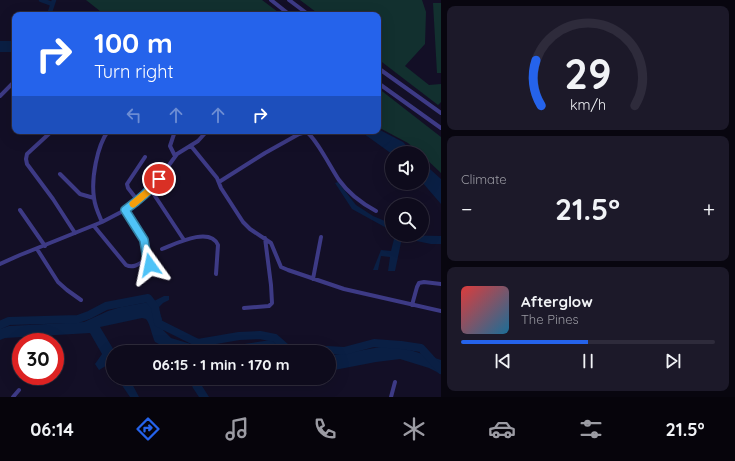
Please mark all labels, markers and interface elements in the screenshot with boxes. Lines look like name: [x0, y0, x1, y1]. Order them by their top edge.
text: 100 m: [94, 25, 173, 60]
icon: right: [28, 28, 80, 80]
text: 29: [564, 47, 612, 99]
text: Turn right: [94, 60, 174, 83]
text: km/h: [570, 96, 606, 114]
icon: left: [123, 104, 145, 126]
icon: ahead: [165, 104, 187, 126]
icon: ahead: [207, 104, 229, 126]
icon: right: [249, 104, 271, 126]
map controls: [385, 146, 429, 242]
button: sound: [385, 146, 429, 190]
pin: [142, 162, 176, 196]
icon: arrive: [148, 168, 170, 190]
text: Climate: [461, 171, 507, 187]
text: 21.5°: [555, 190, 620, 228]
text: −: [461, 195, 472, 223]
text: +: [703, 195, 715, 223]
button: search: [385, 198, 429, 242]
position arrow: [129, 244, 171, 286]
text: Afterglow: [521, 292, 593, 311]
text: The Pines: [521, 311, 579, 327]
speed limit sign: 30: [12, 333, 64, 385]
icon: previous: [492, 350, 514, 372]
icon: pause: [577, 350, 599, 372]
icon: next: [662, 350, 684, 372]
text: 06:15 · 1 min · 170 m: [152, 355, 290, 374]
icon: directions: [134, 415, 162, 443]
icon: music: [223, 415, 251, 443]
icon: phone: [311, 415, 339, 443]
icon: climate: [400, 415, 428, 443]
icon: car: [488, 415, 516, 443]
icon: filters: [577, 415, 605, 443]
text: 06:14: [30, 418, 74, 441]
text: 21.5°: [666, 418, 705, 441]

